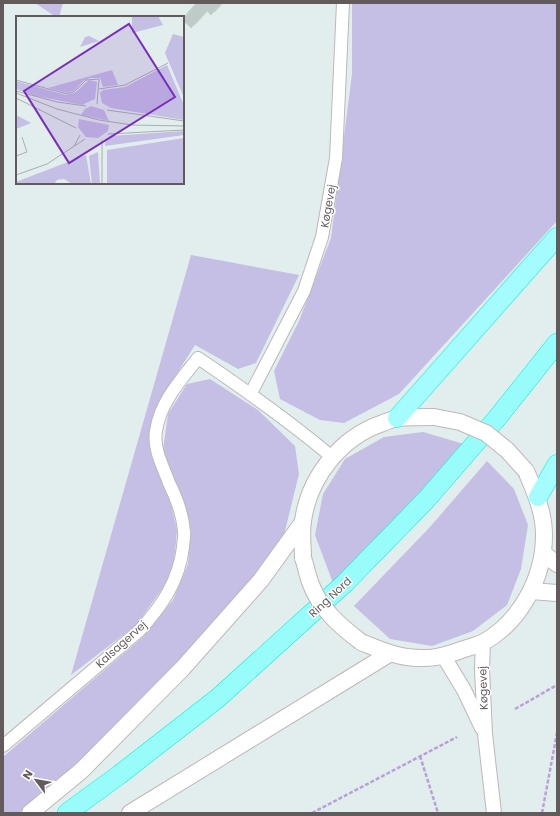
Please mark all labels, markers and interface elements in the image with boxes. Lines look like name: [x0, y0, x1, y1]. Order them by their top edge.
inset map: [16, 16, 184, 184]
street label: Køgevej: [316, 183, 340, 229]
street label: Ring Nord: [305, 573, 355, 621]
street label: Kalsagervej: [92, 616, 150, 671]
street label: Køgevej: [474, 666, 492, 710]
north arrow: [16, 760, 56, 800]
text: N: [19, 767, 36, 782]

